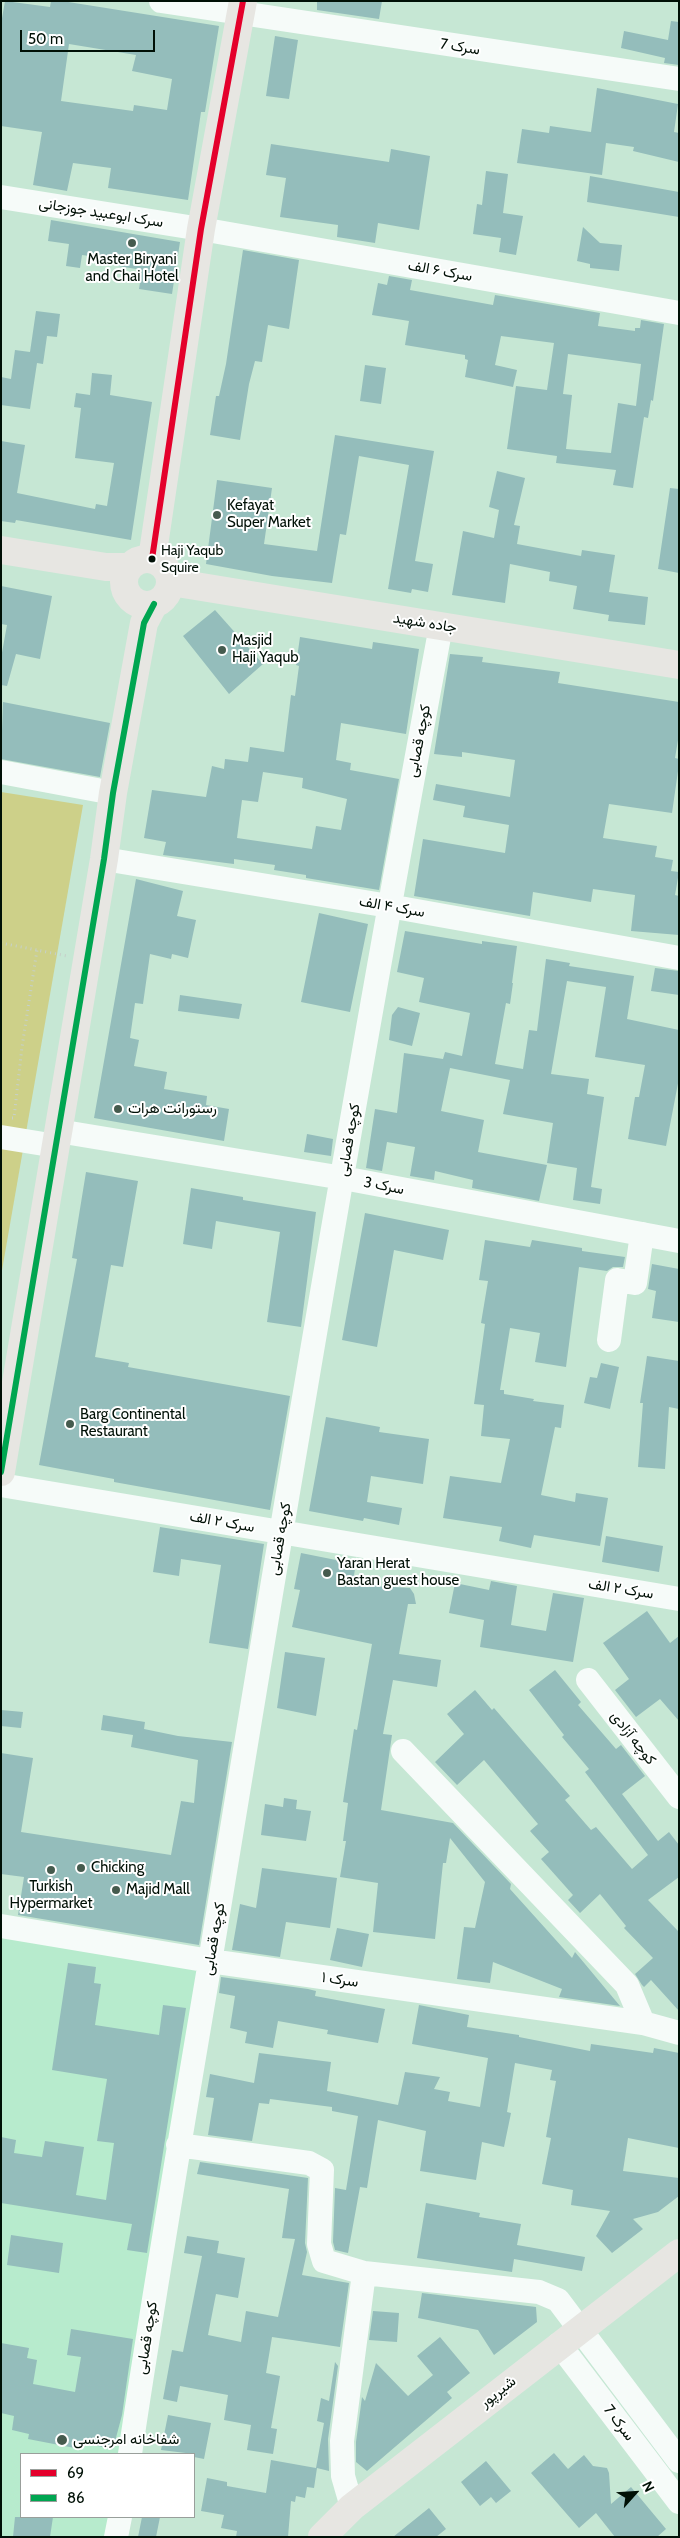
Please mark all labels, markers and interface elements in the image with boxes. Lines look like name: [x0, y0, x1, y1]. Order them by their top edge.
scale bar: [22, 20, 158, 52]
text: 50 m: [28, 30, 63, 48]
street label: سرک 7: [439, 35, 481, 59]
street label: سرک ابوعبید جوزجانی: [37, 194, 165, 232]
marker: Master Biryani and Chai Hotel: [126, 237, 138, 249]
place label: Master Biryani and Chai Hotel: [85, 251, 179, 286]
street label: سرک ۶ الف: [406, 256, 474, 286]
place label: Kefayat Super Market: [227, 497, 311, 532]
marker: Kefayat Super Market: [211, 509, 223, 521]
place label: Haji Yaqub Squire: [161, 543, 223, 576]
marker: Haji Yaqub Squire: [147, 554, 157, 564]
street label: جاده شهید: [392, 609, 458, 637]
place label: Masjid Haji Yaqub: [232, 632, 299, 667]
marker: Masjid Haji Yaqub: [216, 644, 228, 656]
street label: کوچه قصابی: [403, 703, 435, 779]
street label: سرک ۴ الف: [358, 892, 426, 922]
place label: رستورانت هرات: [128, 1100, 217, 1118]
street label: کوچه قصابی: [334, 1102, 364, 1178]
marker: رستورانت هرات: [112, 1103, 124, 1115]
street label: سرک 3: [362, 1173, 406, 1199]
place label: Barg Continental Restaurant: [80, 1406, 186, 1441]
marker: Barg Continental Restaurant: [64, 1418, 76, 1430]
street label: کوچه قصابی: [265, 1501, 295, 1577]
street label: سرک ۲ الف: [188, 1507, 256, 1537]
place label: Yaran Herat Bastan guest house: [337, 1555, 459, 1590]
marker: Yaran Herat Bastan guest house: [321, 1567, 333, 1579]
street label: سرک ۲ الف: [587, 1575, 655, 1603]
street label: کوچه آزادی: [606, 1707, 660, 1769]
place label: Chicking: [91, 1859, 144, 1877]
marker: Chicking: [75, 1862, 87, 1874]
marker: Turkish Hypermarket: [45, 1864, 57, 1876]
place label: Turkish Hypermarket: [9, 1878, 93, 1913]
place label: Majid Mall: [126, 1881, 190, 1899]
marker: Majid Mall: [110, 1884, 122, 1896]
street label: کوچه قصابی: [199, 1901, 229, 1977]
street label: سرک ۱: [320, 1969, 360, 1991]
street label: کوچه قصابی: [132, 2300, 162, 2376]
street label: شیرپور: [476, 2372, 520, 2412]
street label: سرک 7: [600, 2401, 638, 2445]
place label: شفاخانه امرجنسی: [73, 2431, 179, 2449]
marker: شفاخانه امرجنسی: [55, 2433, 69, 2447]
legend: [20, 2453, 195, 2518]
text: 69: [67, 2464, 84, 2482]
north arrow: [610, 2468, 660, 2518]
text: N: [638, 2478, 659, 2495]
text: 86: [67, 2489, 85, 2507]

